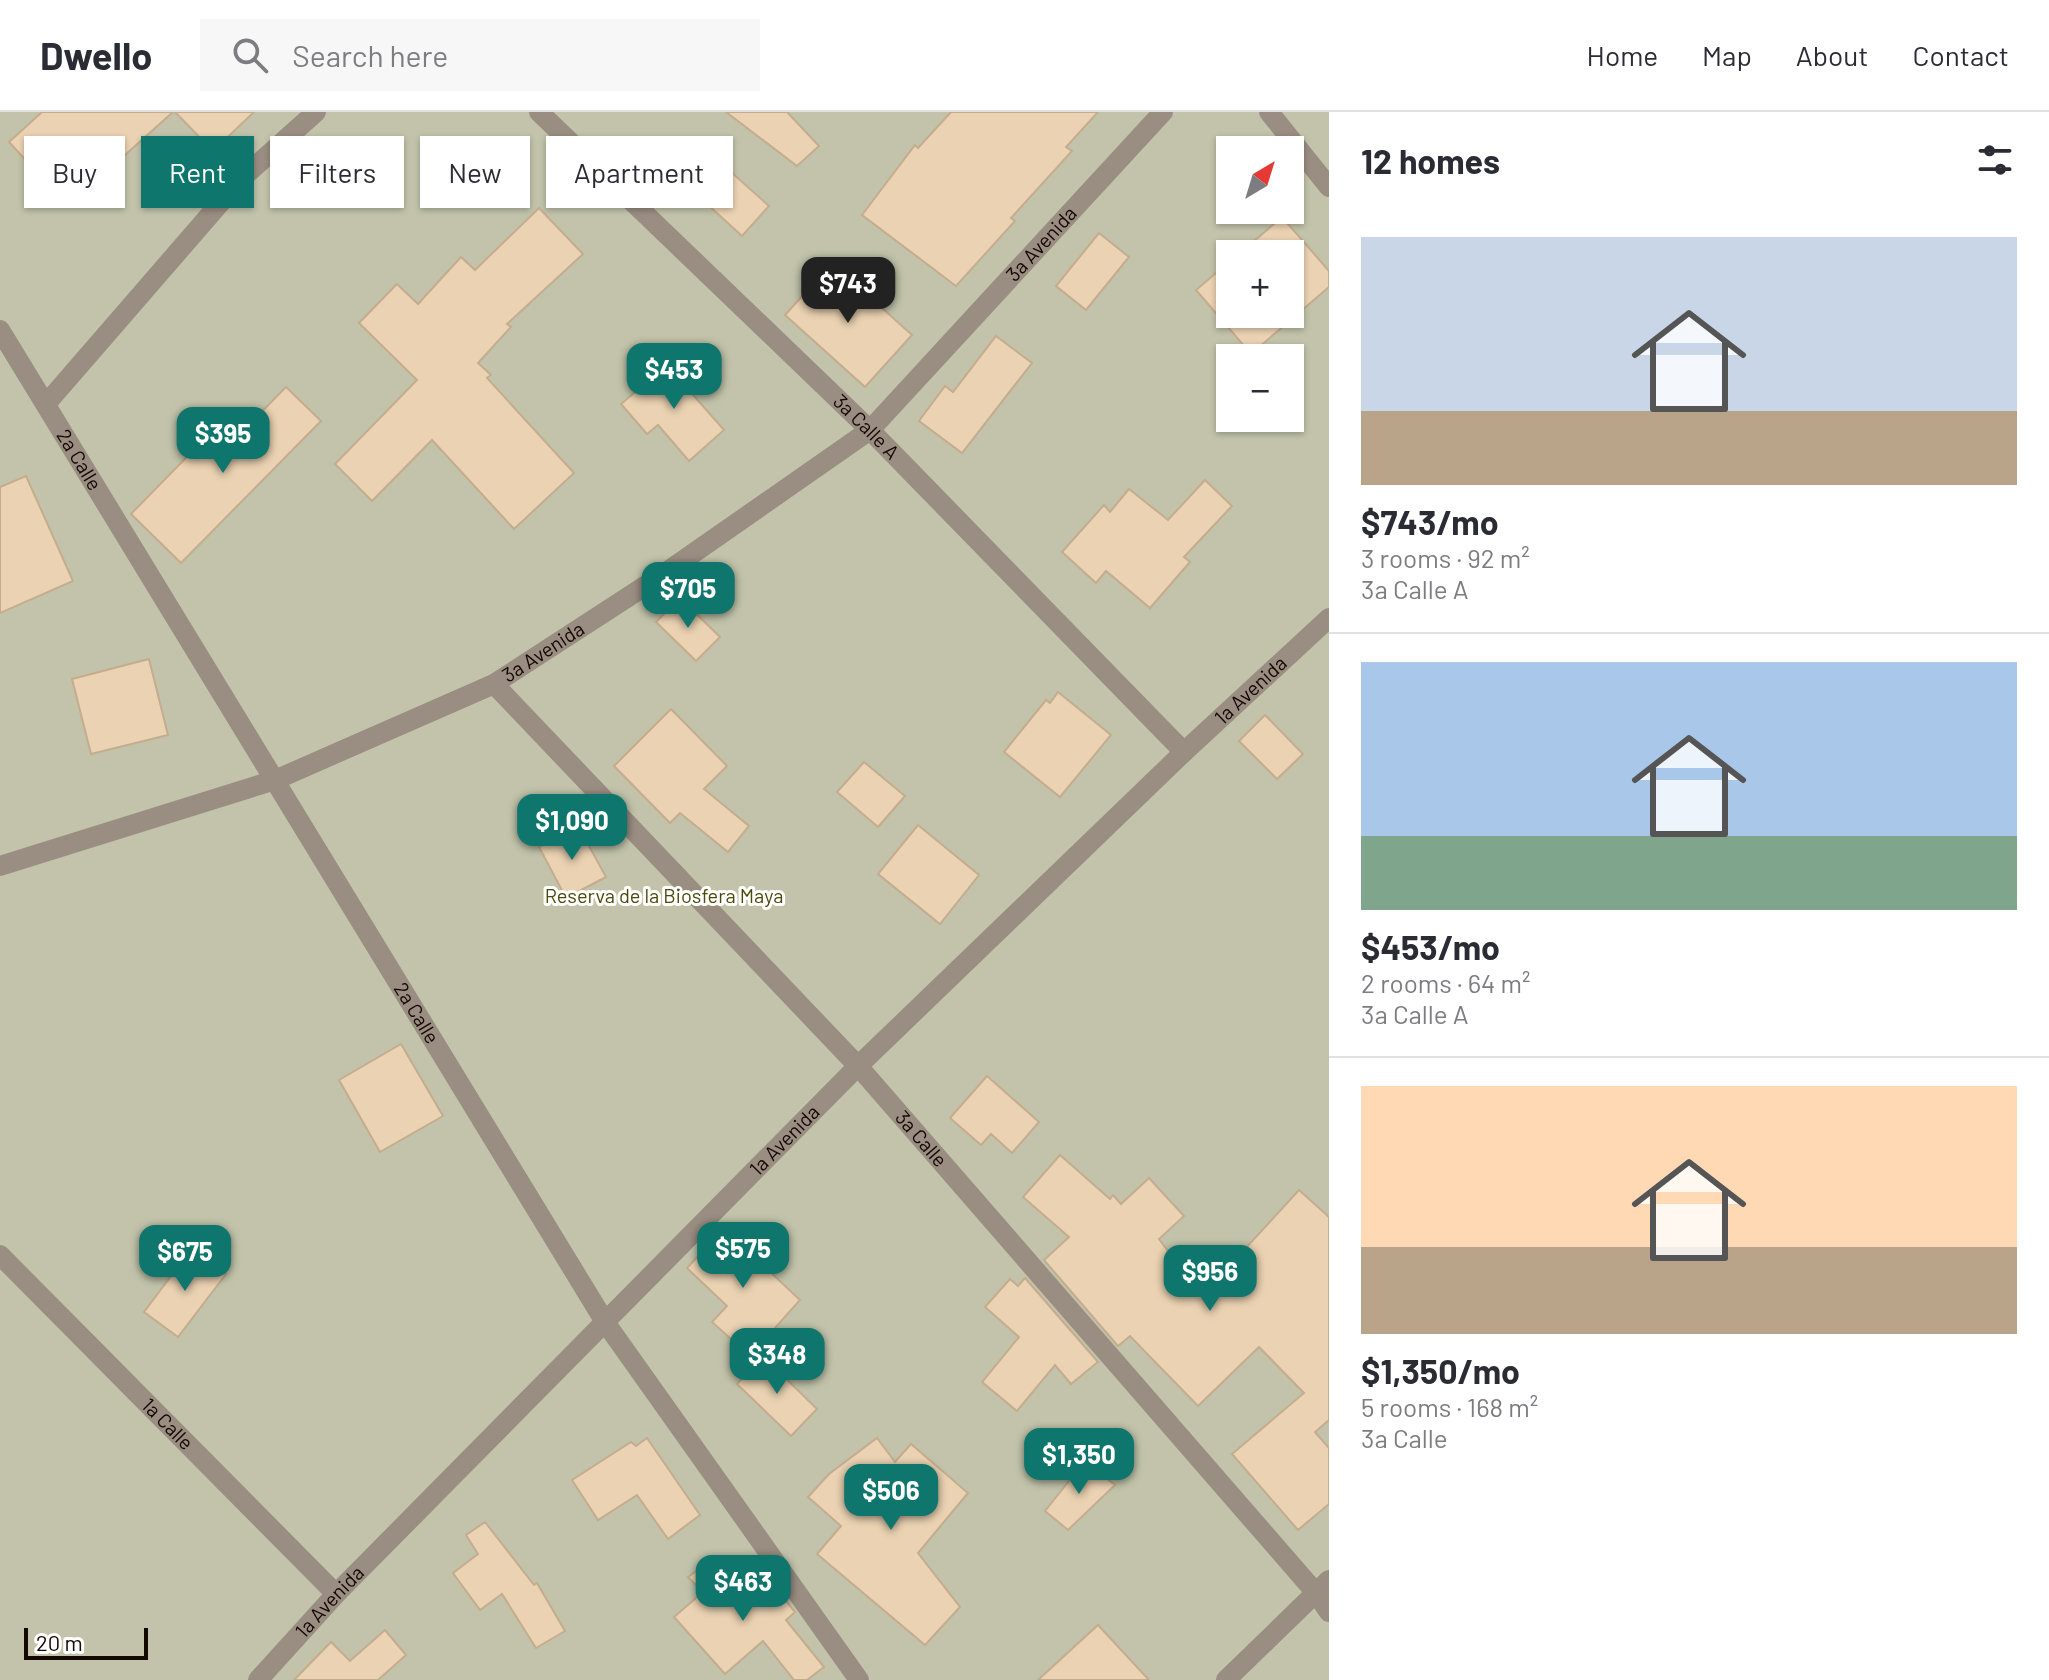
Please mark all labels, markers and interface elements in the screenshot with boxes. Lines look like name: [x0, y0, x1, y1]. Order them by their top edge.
search box: [200, 19, 760, 91]
text: Dwello: [40, 32, 152, 78]
icon: search: [228, 33, 272, 77]
text: Search here: [292, 37, 448, 73]
text: Home: [1587, 38, 1658, 72]
text: Map: [1702, 38, 1752, 72]
text: About: [1796, 38, 1868, 72]
text: Contact: [1912, 38, 2009, 72]
chip: Buy: [24, 136, 125, 208]
chip: Rent: [141, 136, 254, 208]
chip: Filters: [270, 136, 404, 208]
chip: New: [420, 136, 530, 208]
chip: Apartment: [546, 136, 733, 208]
north arrow: [1216, 136, 1304, 224]
map controls: [1216, 136, 1304, 432]
icon: filters: [1973, 138, 2017, 182]
text: 12 homes: [1361, 140, 1500, 181]
street label: 3a Avenida: [1000, 201, 1081, 286]
button: +: [1216, 240, 1304, 328]
pin: $743: [801, 257, 895, 325]
text: $743: [819, 267, 877, 298]
icon: home: [1617, 289, 1761, 433]
pin: $453: [627, 343, 721, 411]
button: −: [1216, 344, 1304, 432]
text: $453: [645, 353, 703, 384]
street label: 3a Calle A: [829, 388, 905, 464]
pin: $395: [176, 407, 270, 475]
text: $395: [195, 417, 251, 448]
street label: 2a Calle: [52, 424, 108, 494]
text: $743/mo: [1361, 501, 1499, 542]
text: 3 rooms · 92 m²: [1361, 542, 1530, 573]
pin: $705: [641, 562, 735, 630]
text: $705: [660, 572, 716, 603]
text: 3a Calle A: [1361, 573, 1469, 604]
street label: 3a Avenida: [497, 616, 588, 687]
street label: 1a Avenida: [1209, 650, 1291, 729]
icon: home: [1617, 714, 1761, 858]
pin: $1,090: [507, 794, 637, 862]
text: $1,090: [535, 804, 609, 835]
park label: Reserva de la Biosfera Maya: [545, 883, 783, 907]
text: $453/mo: [1361, 926, 1500, 967]
text: 2 rooms · 64 m²: [1361, 967, 1531, 998]
street label: 2a Calle: [390, 978, 445, 1047]
text: 3a Calle A: [1361, 998, 1469, 1029]
street label: 1a Avenida: [744, 1099, 824, 1180]
street label: 3a Calle: [891, 1105, 953, 1171]
icon: home: [1617, 1138, 1761, 1282]
pin: $575: [696, 1222, 790, 1290]
pin: $675: [138, 1225, 232, 1293]
text: $575: [715, 1232, 771, 1263]
text: $675: [157, 1235, 213, 1266]
pin: $956: [1163, 1245, 1257, 1313]
text: $956: [1182, 1255, 1238, 1286]
pin: $348: [730, 1328, 824, 1396]
text: $348: [748, 1338, 806, 1369]
text: $1,350/mo: [1361, 1350, 1520, 1391]
text: 5 rooms · 168 m²: [1361, 1391, 1538, 1422]
street label: 1a Calle: [137, 1392, 199, 1454]
text: 3a Calle: [1361, 1422, 1448, 1453]
pin: $1,350: [1014, 1428, 1144, 1496]
text: $1,350: [1042, 1438, 1116, 1469]
pin: $506: [844, 1464, 938, 1532]
text: $506: [862, 1474, 920, 1505]
pin: $463: [696, 1555, 790, 1623]
street label: 1a Avenida: [289, 1560, 368, 1642]
text: $463: [714, 1565, 772, 1596]
scale bar: [24, 1624, 148, 1660]
text: 20 m: [36, 1629, 83, 1655]

